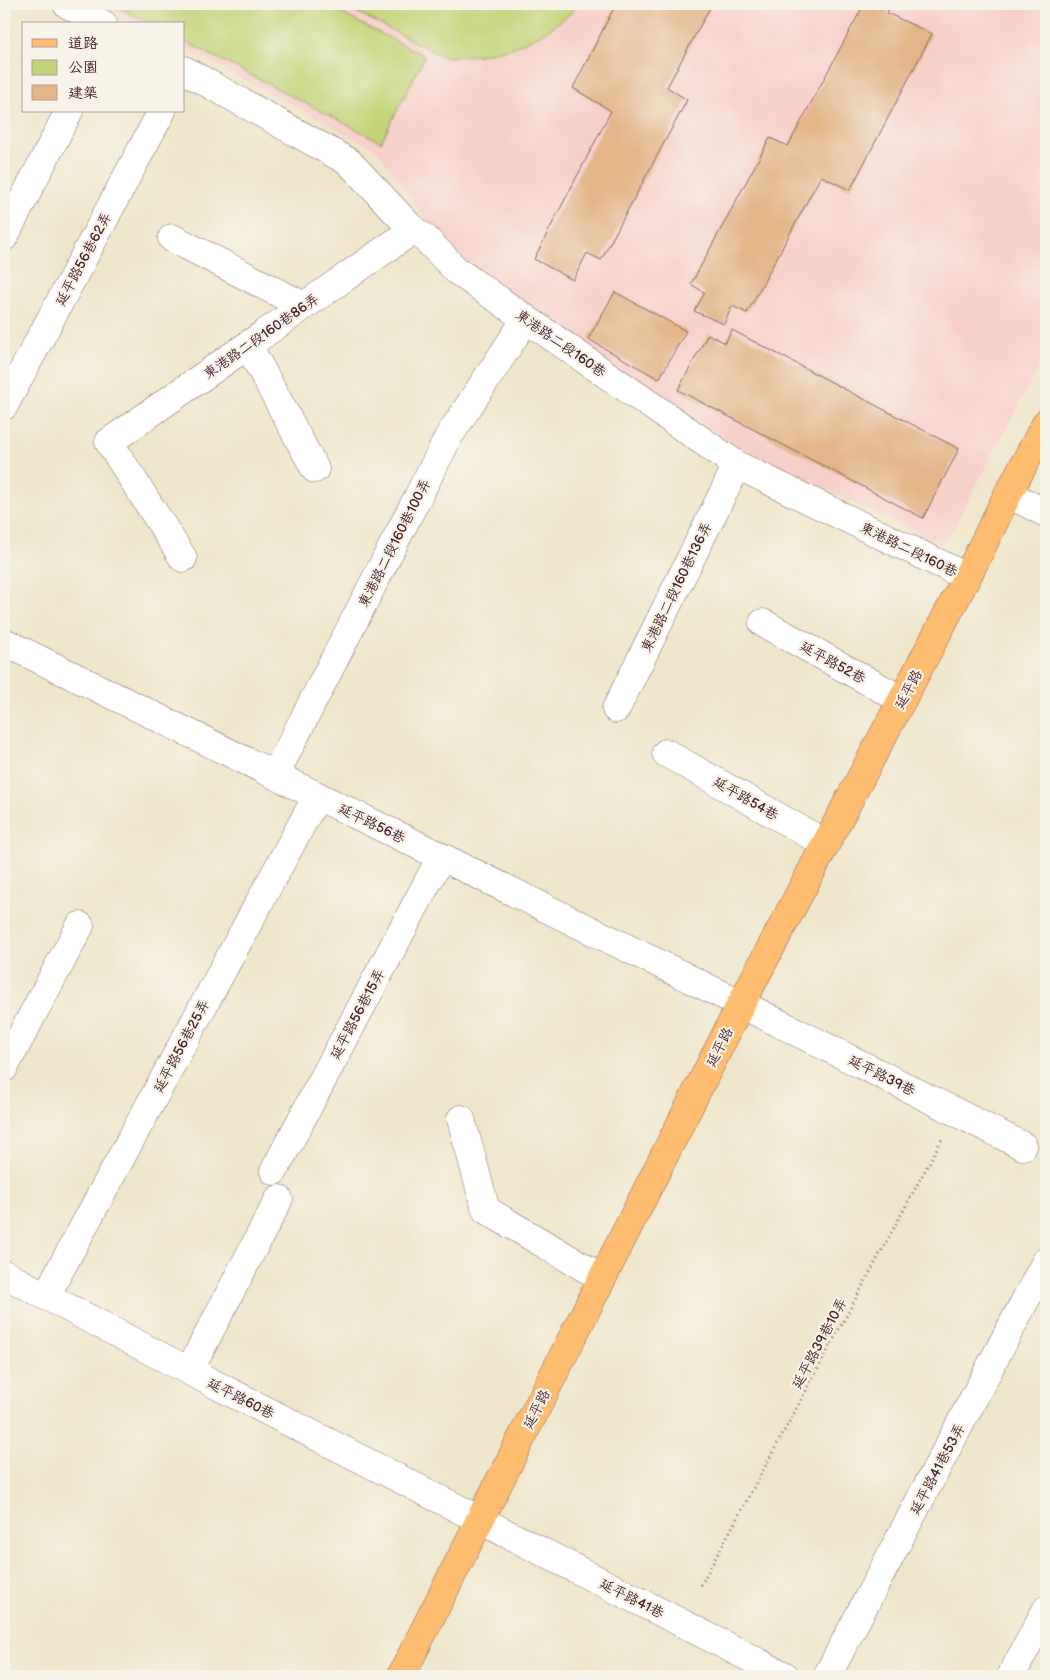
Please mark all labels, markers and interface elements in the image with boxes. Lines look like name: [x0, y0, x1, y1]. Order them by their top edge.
legend: [22, 22, 185, 112]
text: 道路: [68, 34, 98, 53]
text: 公園: [68, 58, 98, 77]
text: 建築: [68, 84, 98, 103]
street label: 延平路56巷62弄: [52, 210, 115, 309]
street label: 東港路二段160巷86弄: [200, 290, 322, 383]
street label: 東港路二段160巷: [512, 306, 610, 381]
street label: 東港路二段160巷100弄: [355, 476, 434, 610]
street label: 東港路二段160巷136弄: [638, 519, 715, 655]
street label: 東港路二段160巷: [857, 519, 961, 581]
street label: 延平路52巷: [797, 637, 869, 688]
street label: 延平路: [891, 667, 926, 712]
street label: 延平路54巷: [710, 773, 782, 824]
street label: 延平路56巷: [335, 800, 409, 847]
street label: 延平路56巷15弄: [326, 966, 388, 1062]
street label: 延平路56巷25弄: [150, 997, 213, 1096]
street label: 延平路: [702, 1025, 737, 1070]
street label: 延平路39巷: [846, 1051, 919, 1100]
street label: 延平路39巷10弄: [788, 1295, 851, 1392]
street label: 延平路60巷: [204, 1374, 278, 1423]
street label: 延平路: [519, 1387, 554, 1432]
street label: 延平路41巷53弄: [906, 1421, 969, 1518]
street label: 延平路41巷: [597, 1575, 668, 1622]

